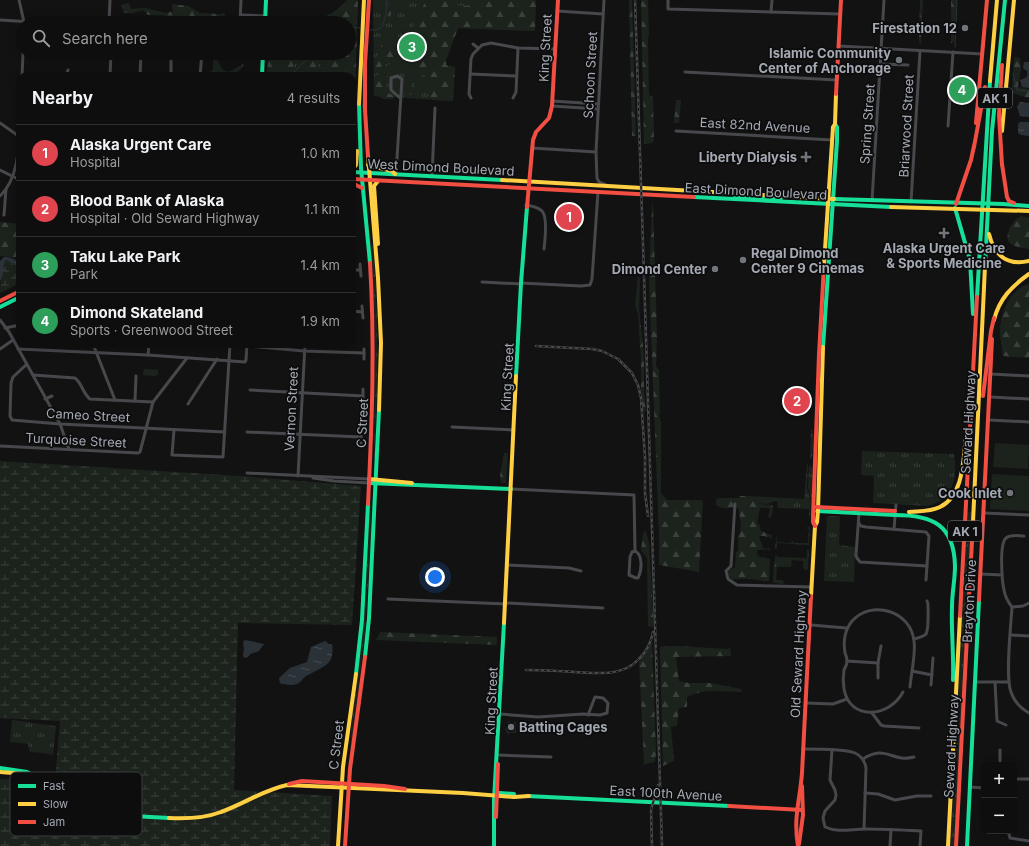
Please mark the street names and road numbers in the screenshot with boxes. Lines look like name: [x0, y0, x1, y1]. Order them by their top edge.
street label: King Street: [535, 14, 555, 82]
street label: Schoon Street: [580, 31, 600, 119]
street label: Briarwood Street: [895, 74, 917, 178]
street label: Spring Street: [856, 83, 878, 165]
road number: AK 1: [978, 88, 1012, 108]
street label: East 82nd Avenue: [699, 114, 811, 136]
street label: West Dimond Boulevard: [367, 155, 515, 179]
street label: East Dimond Boulevard: [684, 179, 828, 203]
street label: King Street: [497, 343, 517, 411]
street label: Vernon Street: [281, 366, 301, 452]
street label: Seward Highway: [957, 370, 979, 474]
street label: C Street: [353, 398, 371, 448]
street label: Cameo Street: [46, 405, 130, 425]
street label: Turquoise Street: [25, 429, 127, 451]
road number: AK 1: [948, 521, 982, 541]
street label: Brayton Drive: [959, 559, 979, 643]
street label: Old Seward Highway: [787, 590, 809, 718]
street label: King Street: [481, 667, 501, 735]
street label: Seward Highway: [940, 694, 962, 798]
street label: C Street: [325, 719, 347, 771]
street label: East 100th Avenue: [609, 782, 723, 804]

